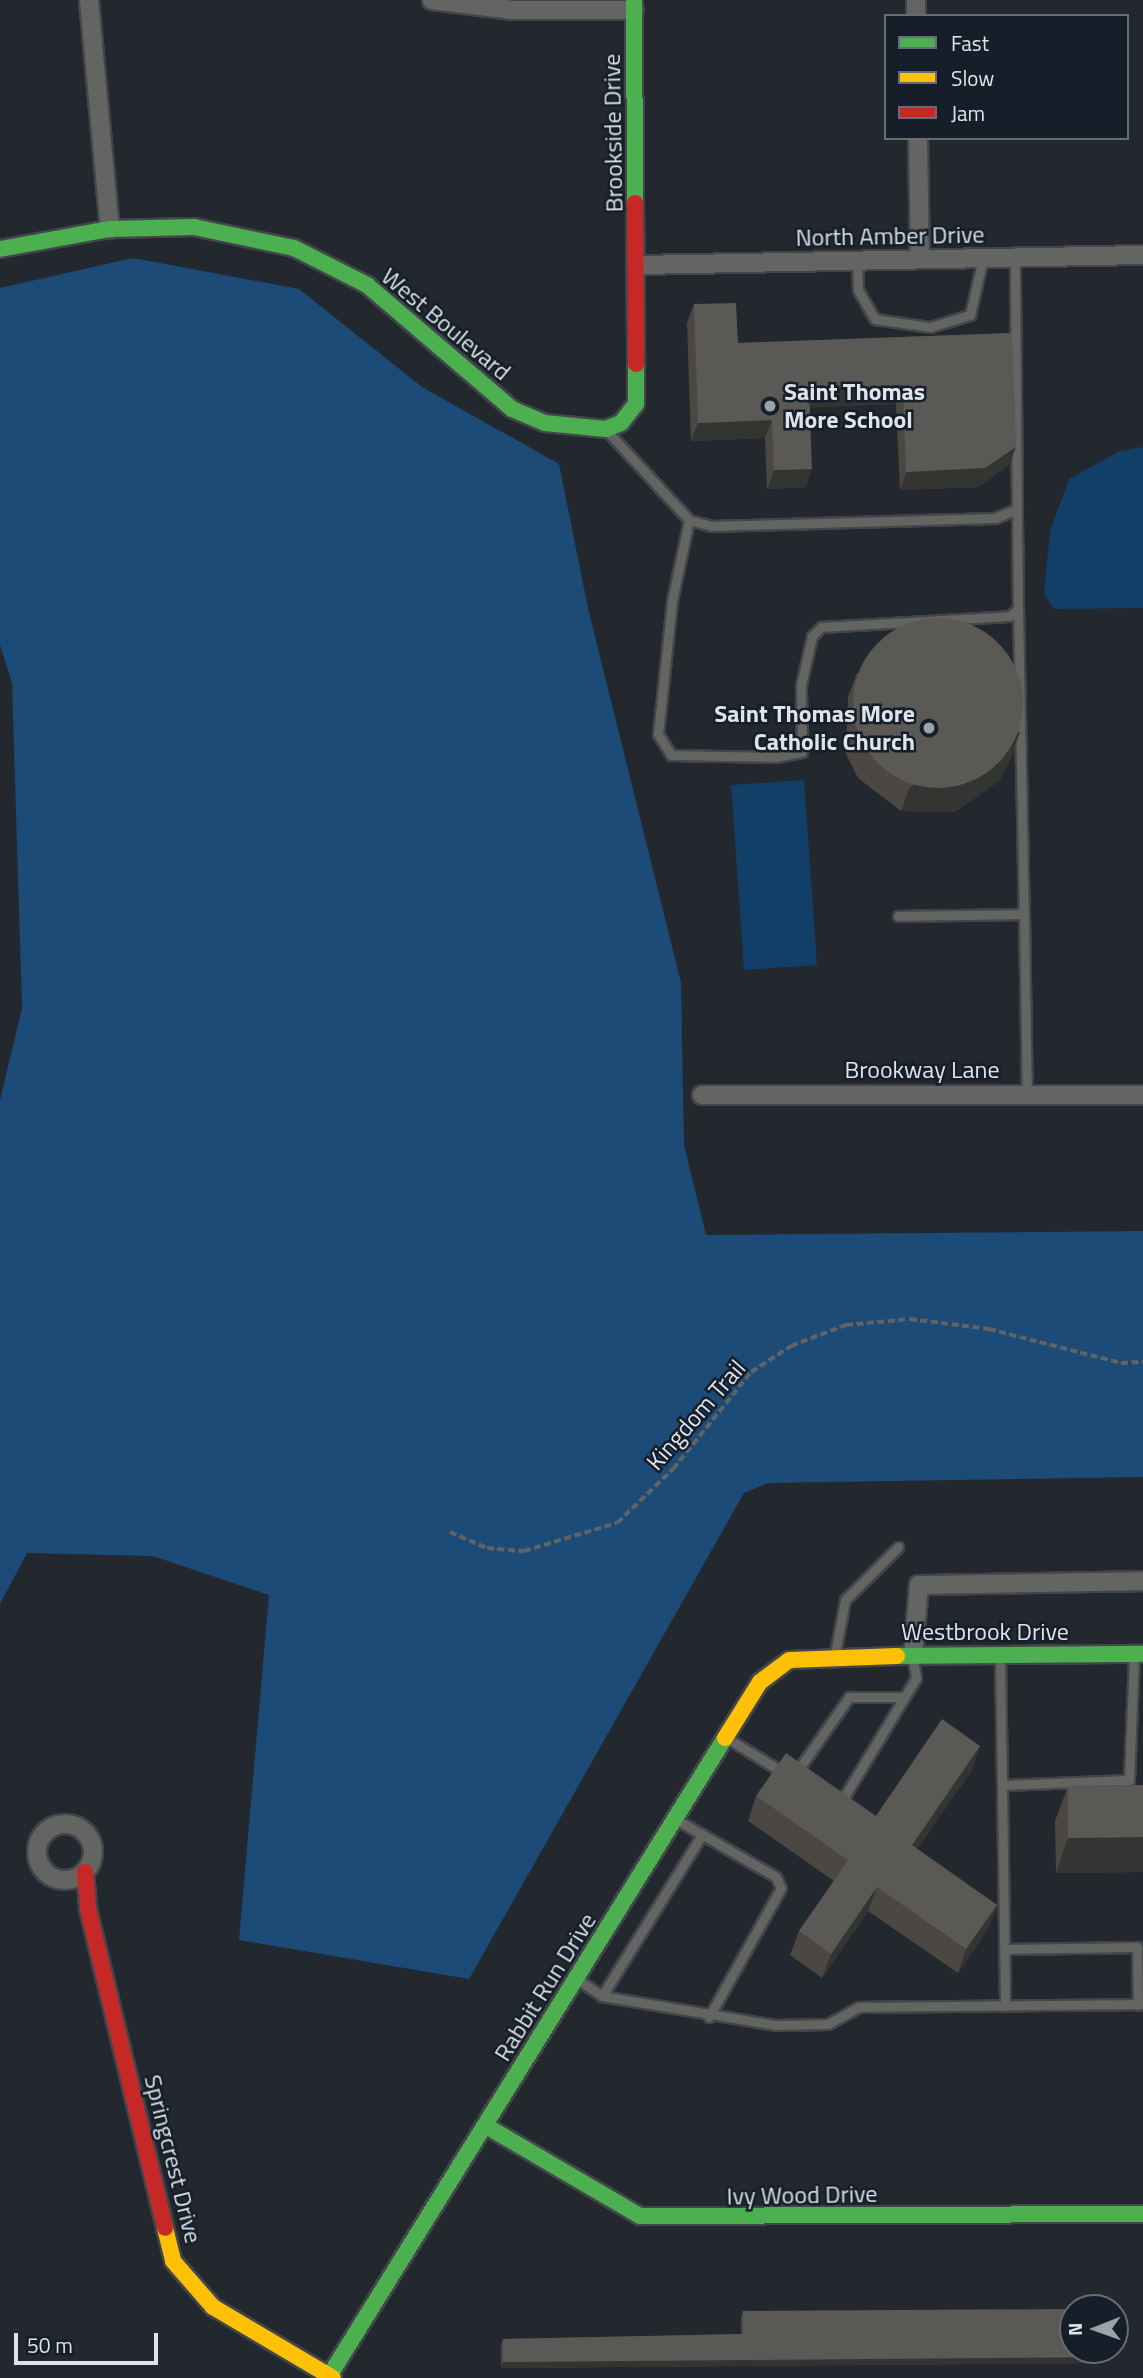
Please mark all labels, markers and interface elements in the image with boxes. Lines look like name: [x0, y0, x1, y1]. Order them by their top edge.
legend: [884, 14, 1129, 140]
text: Fast: [951, 27, 989, 59]
street label: Brookside Drive: [597, 53, 629, 213]
text: Slow: [951, 62, 994, 94]
text: Jam: [951, 97, 985, 129]
street label: North Amber Drive: [795, 220, 985, 252]
street label: West Boulevard: [376, 262, 516, 386]
place label: Saint Thomas More School: [784, 378, 925, 434]
marker: Saint Thomas More School: [762, 398, 778, 414]
place label: Saint Thomas More Catholic Church: [714, 700, 915, 756]
marker: Saint Thomas More Catholic Church: [921, 720, 937, 736]
street label: Brookway Lane: [844, 1056, 1000, 1084]
street label: Kingdom Trail: [640, 1354, 752, 1476]
street label: Westbrook Drive: [901, 1618, 1069, 1646]
street label: Rabbit Run Drive: [488, 1908, 602, 2066]
street label: Springcrest Drive: [138, 2072, 208, 2246]
street label: Ivy Wood Drive: [726, 2179, 878, 2211]
north arrow: [1059, 2294, 1129, 2364]
scale bar: [18, 2318, 161, 2362]
text: N: [1060, 2323, 1089, 2336]
text: 50 m: [27, 2329, 73, 2361]

